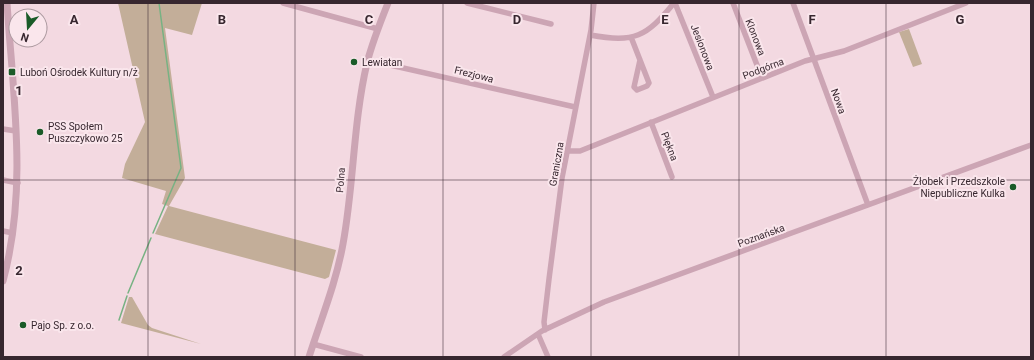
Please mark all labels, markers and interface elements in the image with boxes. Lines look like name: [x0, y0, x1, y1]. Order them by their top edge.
north arrow: [8, 8, 48, 48]
text: A: [70, 12, 79, 27]
text: B: [218, 12, 226, 27]
text: C: [365, 12, 374, 27]
text: D: [513, 12, 521, 27]
text: E: [661, 12, 669, 27]
text: F: [808, 12, 816, 27]
text: G: [956, 12, 965, 27]
street label: Klonowa: [743, 17, 768, 57]
street label: Jesionowa: [689, 23, 716, 72]
text: N: [19, 30, 31, 44]
street label: Podgórna: [741, 56, 785, 81]
marker: Lewiatan: [349, 57, 359, 67]
place label: Lewiatan: [362, 57, 402, 68]
street label: Frezjowa: [453, 64, 495, 85]
marker: Luboń Ośrodek Kultury n/ż: [7, 67, 17, 77]
place label: Luboń Ośrodek Kultury n/ż: [20, 67, 138, 78]
text: 1: [15, 83, 23, 98]
street label: Nowa: [829, 87, 848, 115]
place label: PSS Społem Puszczykowo 25: [48, 121, 123, 144]
marker: PSS Społem Puszczykowo 25: [35, 127, 45, 137]
street label: Piękna: [659, 130, 680, 162]
street label: Graniczna: [547, 141, 566, 187]
street label: Polna: [334, 167, 347, 193]
place label: Żłobek i Przedszkole Niepubliczne Kulka: [913, 175, 1005, 199]
marker: Żłobek i Przedszkole Niepubliczne Kulka: [1008, 182, 1018, 192]
street label: Poznańska: [736, 222, 786, 249]
text: 2: [15, 263, 23, 278]
marker: Pajo Sp. z o.o.: [18, 320, 28, 330]
place label: Pajo Sp. z o.o.: [31, 320, 94, 331]

